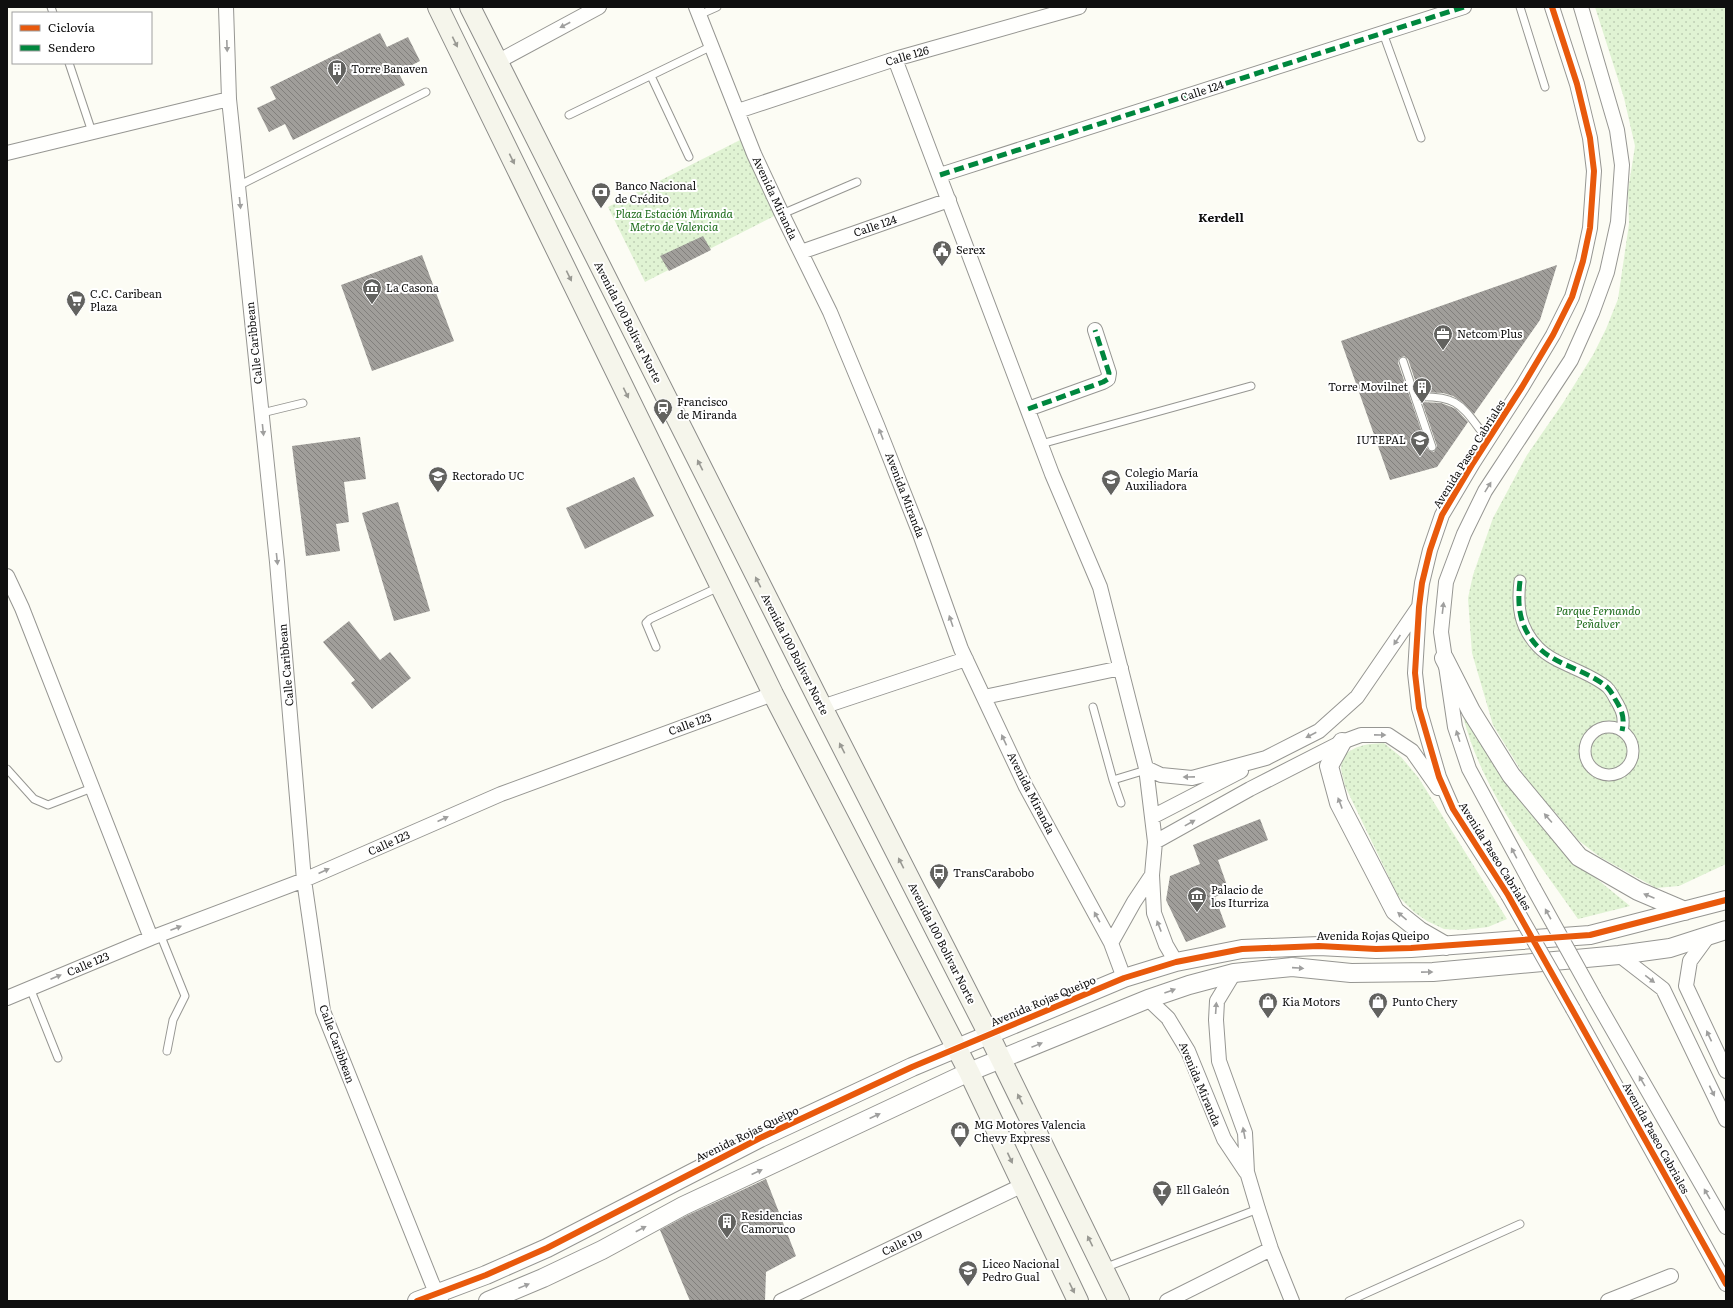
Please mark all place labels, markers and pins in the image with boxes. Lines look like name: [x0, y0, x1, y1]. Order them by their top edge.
building icon: Torre Banaven: [326, 58, 348, 86]
place label: Torre Banaven: [351, 60, 428, 76]
place label: Banco Nacional de Crédito: [615, 177, 697, 206]
bank icon: Banco Nacional de Crédito: [590, 181, 612, 209]
public building icon: Serex: [931, 239, 953, 267]
place label: Serex: [956, 241, 986, 257]
museum icon: La Casona: [361, 277, 383, 305]
place label: La Casona: [386, 279, 439, 295]
place label: C.C. Caribean Plaza: [90, 285, 162, 314]
supermarket icon: C.C. Caribean Plaza: [65, 289, 87, 317]
office icon: Netcom Plus: [1432, 323, 1454, 351]
place label: Netcom Plus: [1457, 325, 1522, 341]
building icon: Torre Movilnet: [1411, 376, 1433, 404]
place label: Torre Movilnet: [1328, 378, 1409, 394]
place label: Francisco de Miranda: [677, 393, 737, 422]
station icon: Francisco de Miranda: [652, 397, 674, 425]
school or university icon: IUTEPAL: [1409, 429, 1431, 457]
place label: IUTEPAL: [1356, 431, 1406, 447]
place label: Colegio María Auxiliadora: [1125, 464, 1198, 493]
school or university icon: Rectorado UC: [427, 465, 449, 493]
place label: Rectorado UC: [452, 467, 525, 483]
school or university icon: Colegio María Auxiliadora: [1100, 468, 1122, 496]
bus stop icon: TransCarabobo: [928, 862, 950, 890]
place label: TransCarabobo: [953, 864, 1034, 880]
place label: Palacio de los Iturriza: [1211, 881, 1269, 910]
museum icon: Palacio de los Iturriza: [1186, 885, 1208, 913]
shop icon: Kia Motors: [1257, 991, 1279, 1019]
shop icon: Punto Chery: [1367, 991, 1389, 1019]
place label: Kia Motors: [1282, 993, 1340, 1009]
place label: Punto Chery: [1392, 993, 1458, 1009]
place label: MG Motores Valencia Chevy Express: [974, 1116, 1086, 1145]
shop icon: MG Motores Valencia Chevy Express: [949, 1120, 971, 1148]
bar icon: Ell Galeón: [1151, 1179, 1173, 1207]
place label: Ell Galeón: [1176, 1181, 1230, 1197]
place label: Residencias Camoruco: [741, 1207, 802, 1236]
building icon: Residencias Camoruco: [716, 1211, 738, 1239]
place label: Liceo Nacional Pedro Gual: [982, 1255, 1060, 1284]
school or university icon: Liceo Nacional Pedro Gual: [957, 1259, 979, 1287]

